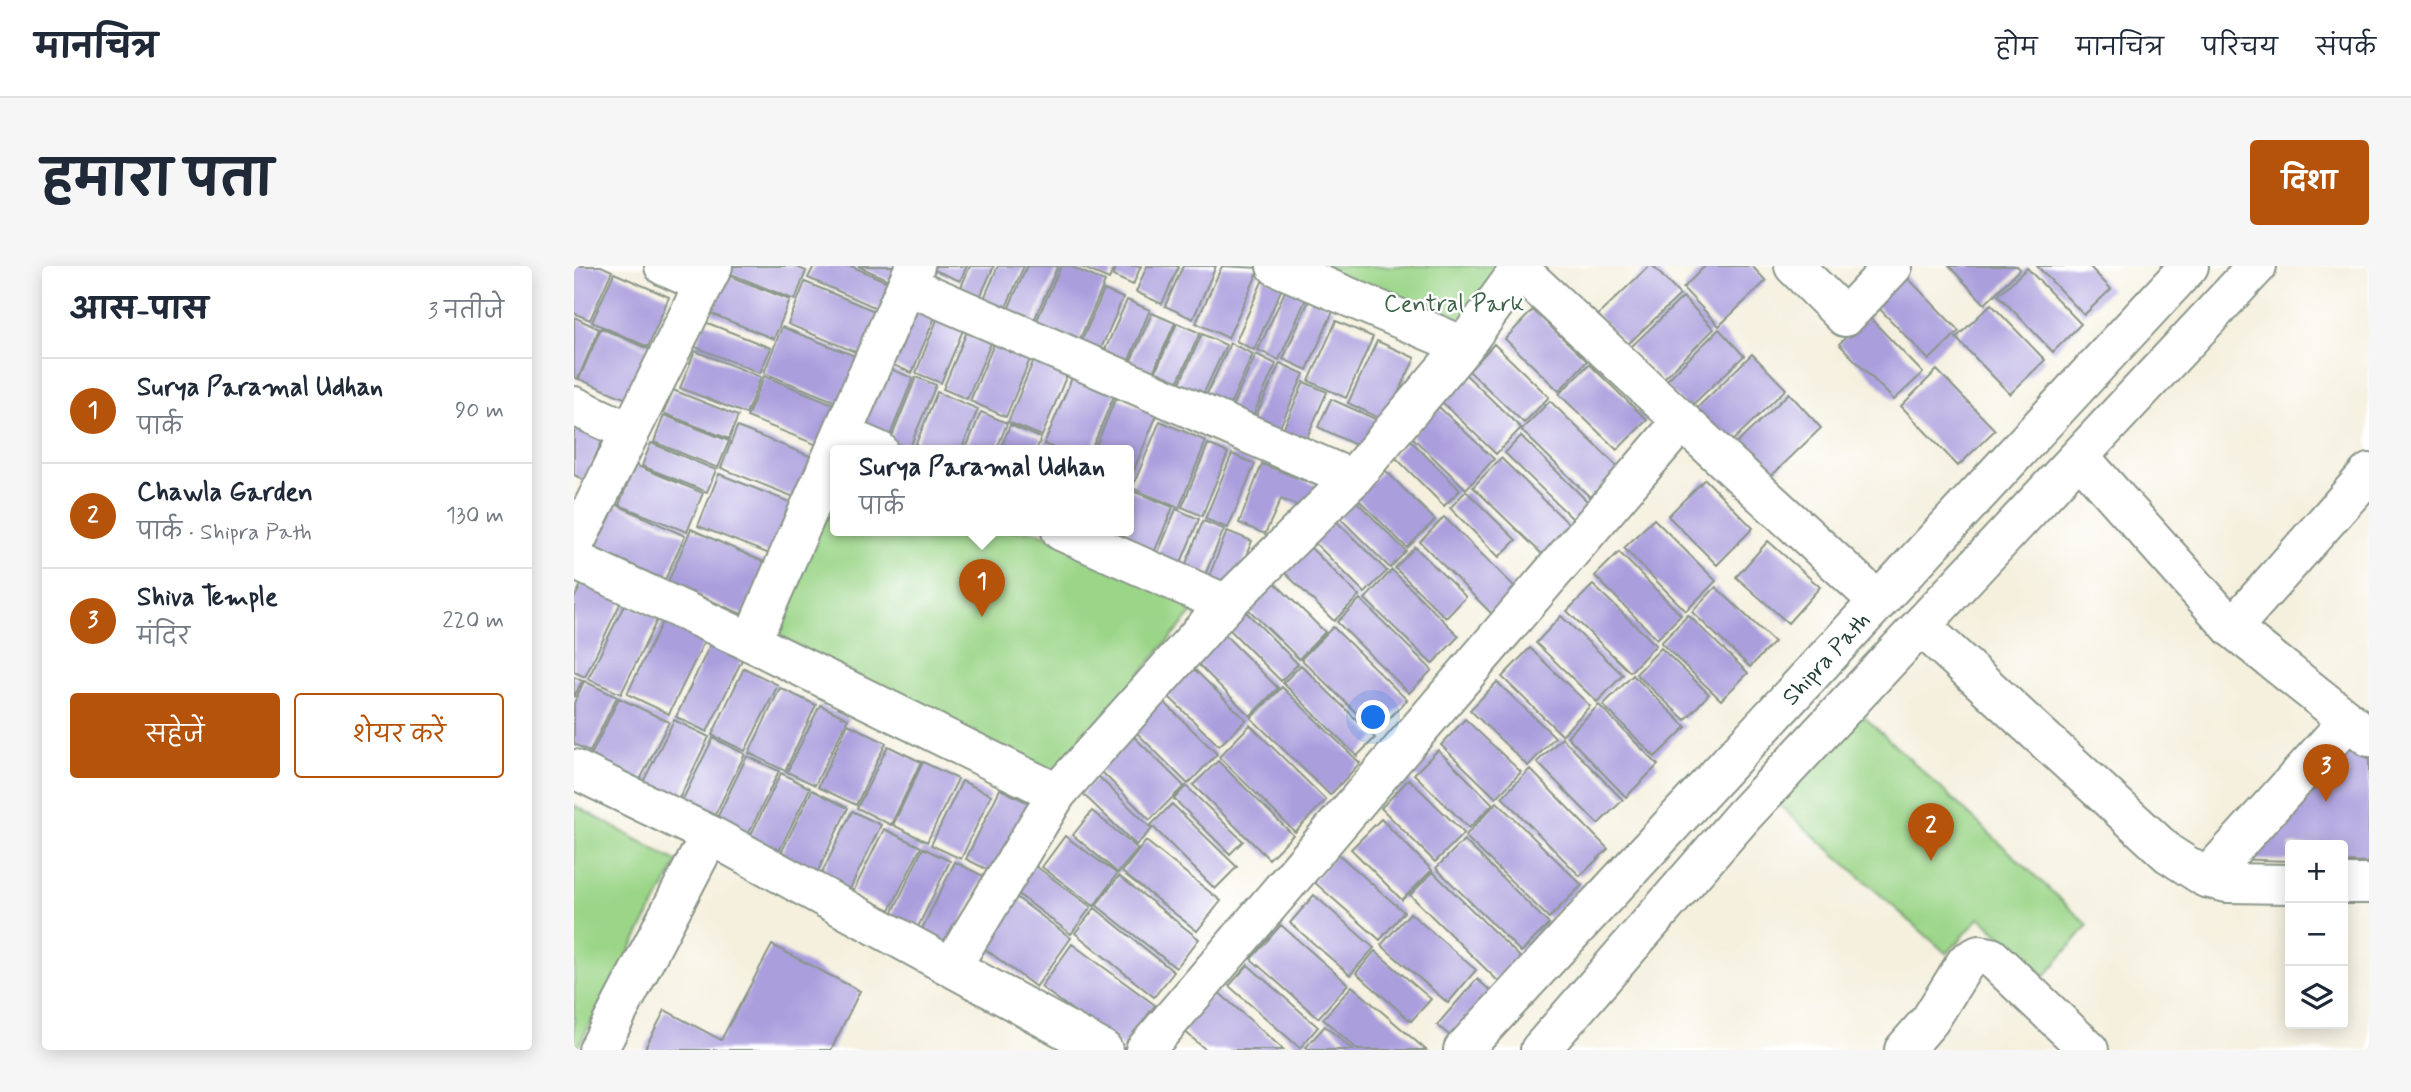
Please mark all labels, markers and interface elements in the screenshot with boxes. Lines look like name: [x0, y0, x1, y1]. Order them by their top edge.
text: मानचित्र: [35, 26, 158, 70]
text: होम: [1995, 33, 2038, 64]
text: मानचित्र: [2076, 33, 2164, 64]
text: परिचय: [2202, 33, 2278, 64]
text: संपर्क: [2316, 33, 2376, 64]
button: दिशा: [2250, 140, 2369, 225]
text: हमारा पता: [42, 149, 273, 214]
park label: Central Park: [1384, 289, 1524, 320]
text: आस-पास: [70, 291, 208, 330]
text: 3 नतीजे: [428, 297, 504, 327]
text: Surya Paramal Udhan: [137, 371, 383, 405]
text: 1: [88, 396, 98, 426]
text: 90 m: [455, 396, 504, 426]
text: पार्क: [137, 413, 182, 443]
popup: [830, 445, 1134, 536]
text: Surya Paramal Udhan: [859, 451, 1105, 485]
text: Chawla Garden: [137, 476, 313, 510]
text: पार्क: [859, 493, 904, 523]
text: 2: [87, 501, 99, 531]
text: 130 m: [446, 501, 504, 531]
text: पार्क · Shipra Path: [137, 518, 312, 548]
pin: 1: [959, 559, 1005, 617]
text: Shiva Temple: [137, 581, 278, 615]
text: 3: [88, 606, 98, 636]
text: 220 m: [442, 606, 504, 636]
street label: Shipra Path: [1776, 606, 1878, 713]
text: मंदिर: [137, 623, 190, 653]
button: सहेजें: [70, 693, 280, 778]
button: शेयर करें: [294, 693, 504, 778]
your location: [1356, 700, 1390, 734]
pin: 3: [2303, 744, 2349, 802]
pin: 2: [1908, 803, 1954, 861]
map controls: [2285, 840, 2348, 1029]
button: +: [2285, 840, 2348, 903]
button: −: [2285, 903, 2348, 966]
button: layers: [2285, 966, 2348, 1029]

